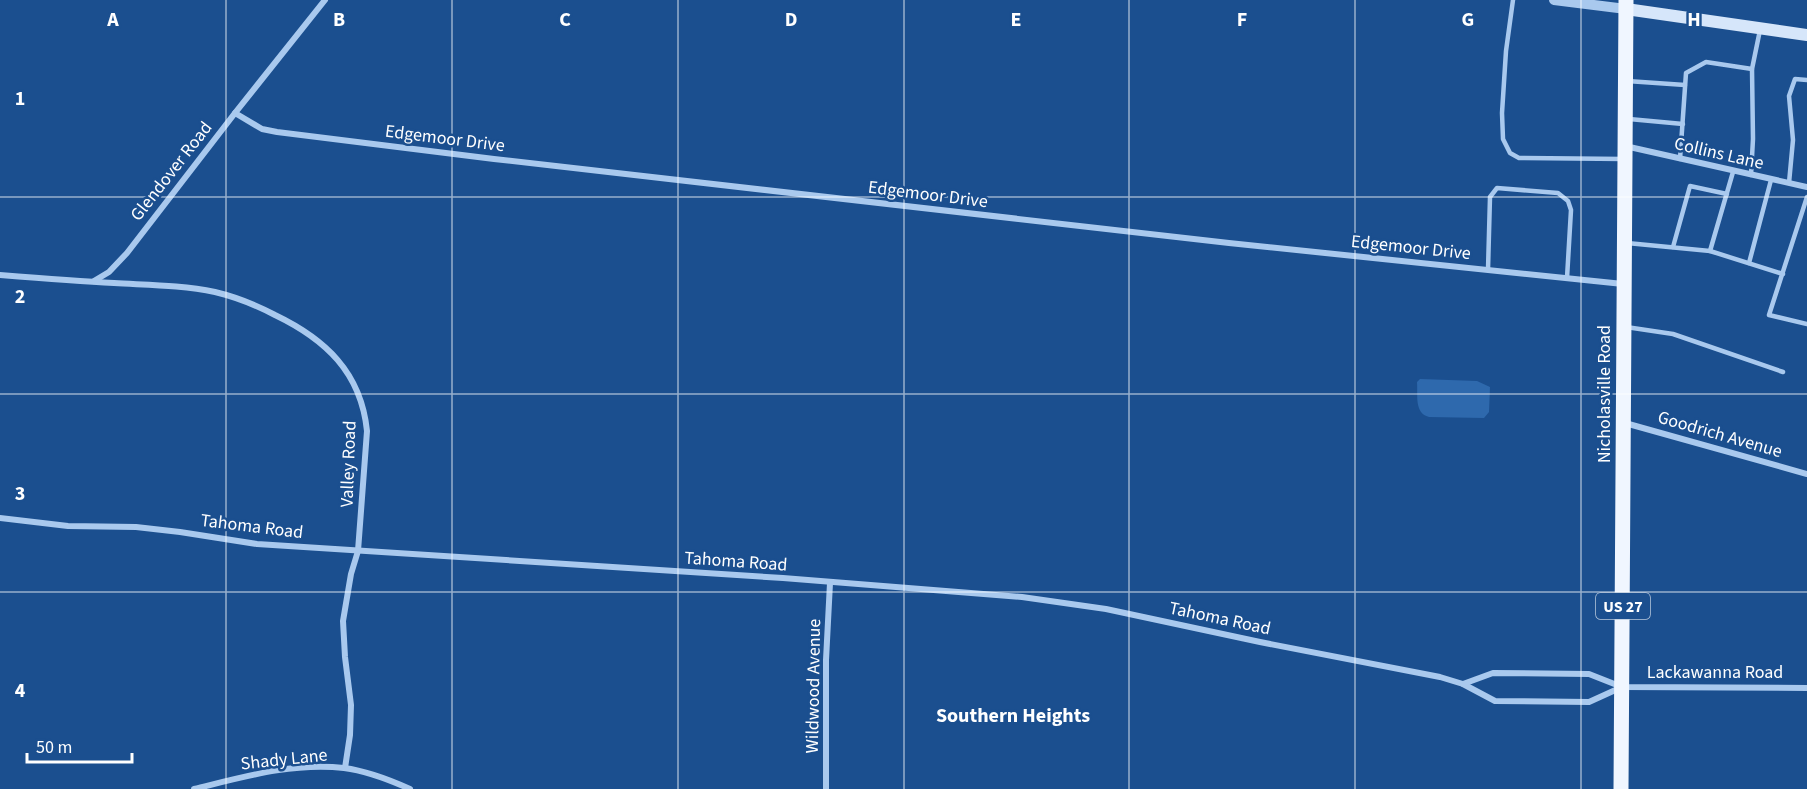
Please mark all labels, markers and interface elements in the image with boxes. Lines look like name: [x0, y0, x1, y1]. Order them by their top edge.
text: A: [106, 6, 119, 34]
text: B: [333, 6, 345, 34]
text: C: [559, 6, 571, 34]
text: D: [785, 6, 797, 34]
text: E: [1011, 6, 1021, 34]
text: F: [1237, 6, 1247, 34]
text: G: [1462, 6, 1474, 34]
text: H: [1687, 6, 1701, 34]
text: 1: [15, 85, 25, 113]
street label: Glendover Road: [125, 116, 218, 226]
street label: Edgemoor Drive: [384, 119, 506, 158]
street label: Collins Lane: [1672, 131, 1766, 176]
street label: Edgemoor Drive: [867, 175, 989, 214]
street label: Edgemoor Drive: [1350, 229, 1472, 266]
text: 2: [15, 283, 25, 311]
street label: Nicholasville Road: [1592, 325, 1617, 463]
street label: Goodrich Avenue: [1655, 405, 1785, 464]
street label: Valley Road: [334, 420, 363, 508]
text: 3: [15, 480, 25, 508]
street label: Tahoma Road: [199, 508, 305, 545]
street label: Tahoma Road: [684, 545, 788, 578]
road number: US 27: [1596, 593, 1650, 619]
street label: Tahoma Road: [1167, 596, 1273, 641]
street label: Wildwood Avenue: [800, 618, 827, 754]
street label: Lackawanna Road: [1647, 660, 1783, 685]
text: 4: [15, 677, 26, 705]
district label: Southern Heights: [936, 702, 1090, 730]
scale bar: [27, 726, 132, 764]
text: 50 m: [36, 735, 72, 760]
street label: Shady Lane: [239, 743, 329, 776]

